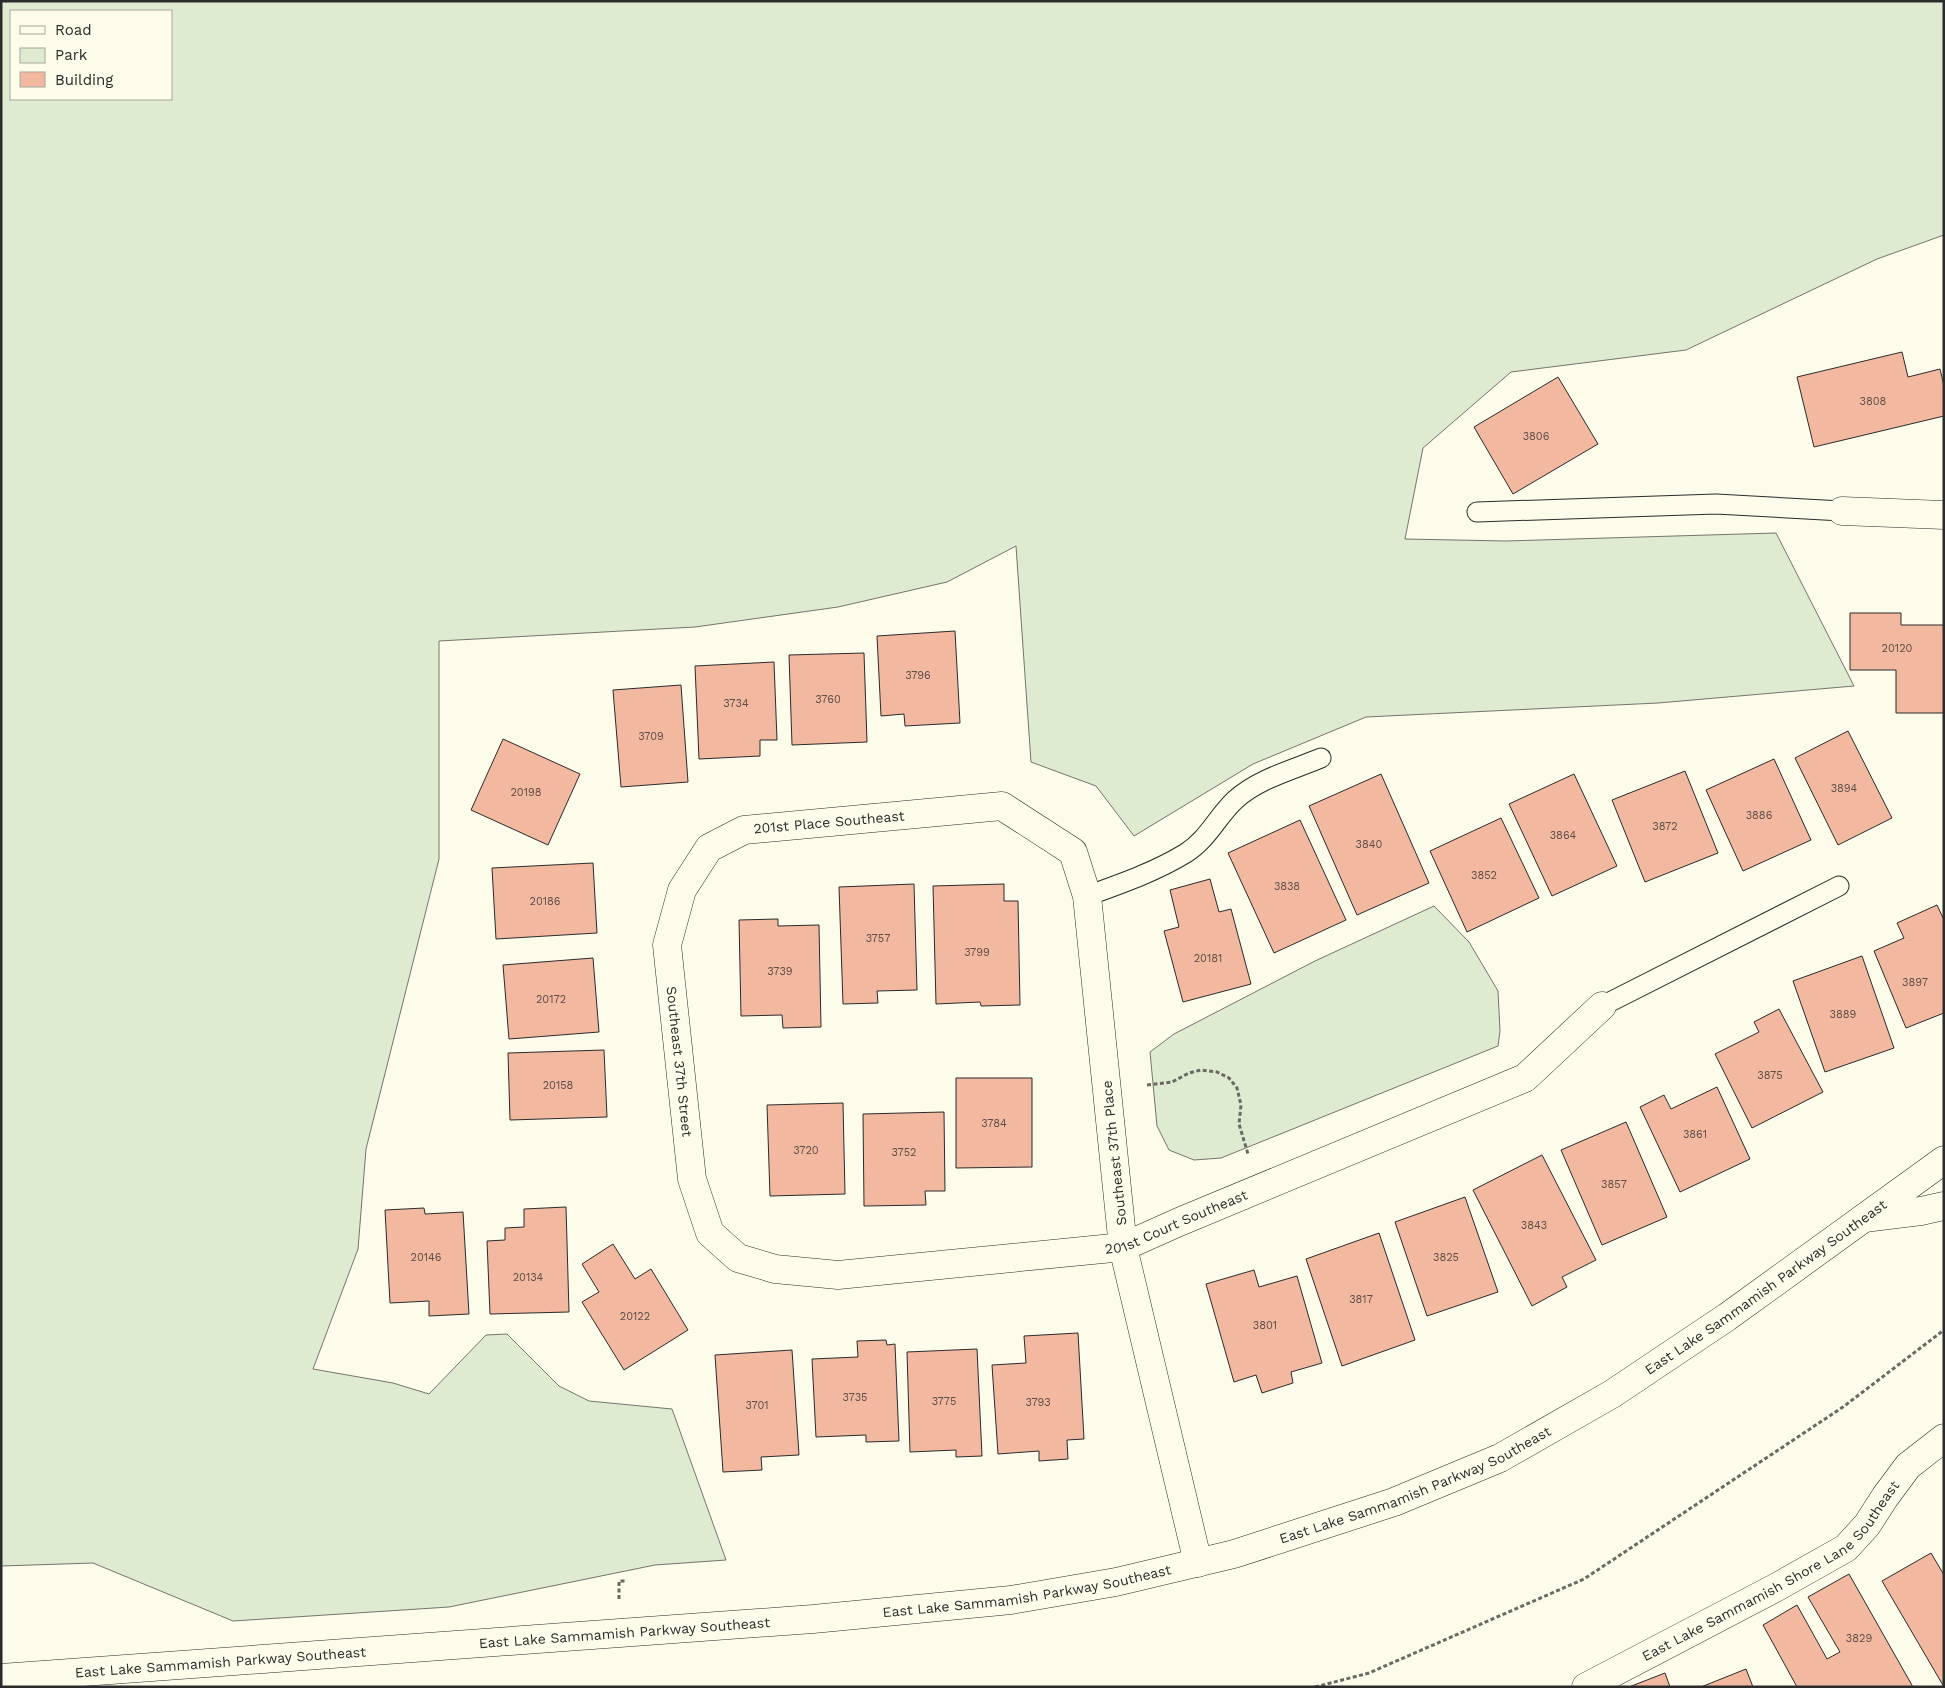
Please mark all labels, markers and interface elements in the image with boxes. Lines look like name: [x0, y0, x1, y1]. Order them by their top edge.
legend: [10, 10, 172, 100]
text: Road: [55, 21, 92, 39]
text: Park: [55, 46, 88, 64]
text: Building: [55, 71, 113, 89]
house number: 3808: [1860, 395, 1887, 408]
house number: 3806: [1523, 430, 1550, 443]
house number: 20120: [1882, 642, 1913, 655]
house number: 3796: [905, 669, 931, 682]
house number: 3760: [815, 693, 841, 706]
house number: 3734: [723, 697, 749, 710]
house number: 3709: [638, 730, 664, 743]
house number: 3894: [1831, 782, 1858, 795]
house number: 20198: [510, 786, 542, 799]
street label: 201st Place Southeast: [753, 807, 905, 837]
house number: 3886: [1746, 809, 1773, 822]
house number: 3872: [1652, 820, 1678, 833]
house number: 3864: [1550, 829, 1577, 842]
house number: 3840: [1356, 838, 1383, 851]
house number: 3852: [1471, 869, 1497, 882]
house number: 3838: [1274, 880, 1300, 893]
house number: 20186: [529, 895, 561, 908]
house number: 3757: [866, 932, 890, 945]
house number: 3799: [964, 946, 990, 959]
house number: 20181: [1194, 952, 1222, 965]
house number: 3739: [767, 965, 793, 978]
house number: 3897: [1902, 976, 1928, 989]
street label: Southeast 37th Street: [663, 985, 695, 1138]
house number: 20172: [536, 993, 566, 1006]
house number: 3889: [1830, 1008, 1857, 1021]
house number: 3875: [1757, 1069, 1783, 1082]
house number: 20158: [543, 1079, 574, 1092]
street label: Southeast 37th Place: [1098, 1080, 1130, 1226]
house number: 3784: [981, 1117, 1007, 1130]
house number: 3861: [1683, 1128, 1707, 1141]
house number: 3720: [793, 1144, 819, 1157]
house number: 3752: [892, 1146, 916, 1159]
house number: 3857: [1601, 1178, 1627, 1191]
street label: 201st Court Southeast: [1104, 1186, 1250, 1257]
street label: East Lake Sammamish Parkway Southeast: [1642, 1196, 1890, 1378]
house number: 3843: [1521, 1219, 1547, 1232]
house number: 20146: [411, 1251, 442, 1264]
house number: 3825: [1433, 1251, 1459, 1264]
house number: 20134: [513, 1271, 544, 1284]
house number: 3817: [1349, 1293, 1373, 1306]
house number: 20122: [620, 1310, 650, 1323]
house number: 3801: [1253, 1319, 1277, 1332]
house number: 3735: [843, 1391, 867, 1404]
house number: 3775: [932, 1395, 956, 1408]
house number: 3793: [1025, 1396, 1051, 1409]
house number: 3701: [745, 1399, 769, 1412]
street label: East Lake Sammamish Parkway Southeast: [1277, 1423, 1554, 1547]
street label: East Lake Sammamish Shore Lane Southeast: [1639, 1477, 1902, 1664]
street label: East Lake Sammamish Parkway Southeast: [882, 1561, 1173, 1620]
street label: East Lake Sammamish Parkway Southeast: [478, 1614, 771, 1651]
house number: 3829: [1846, 1632, 1872, 1645]
street label: East Lake Sammamish Parkway Southeast: [74, 1643, 367, 1681]

